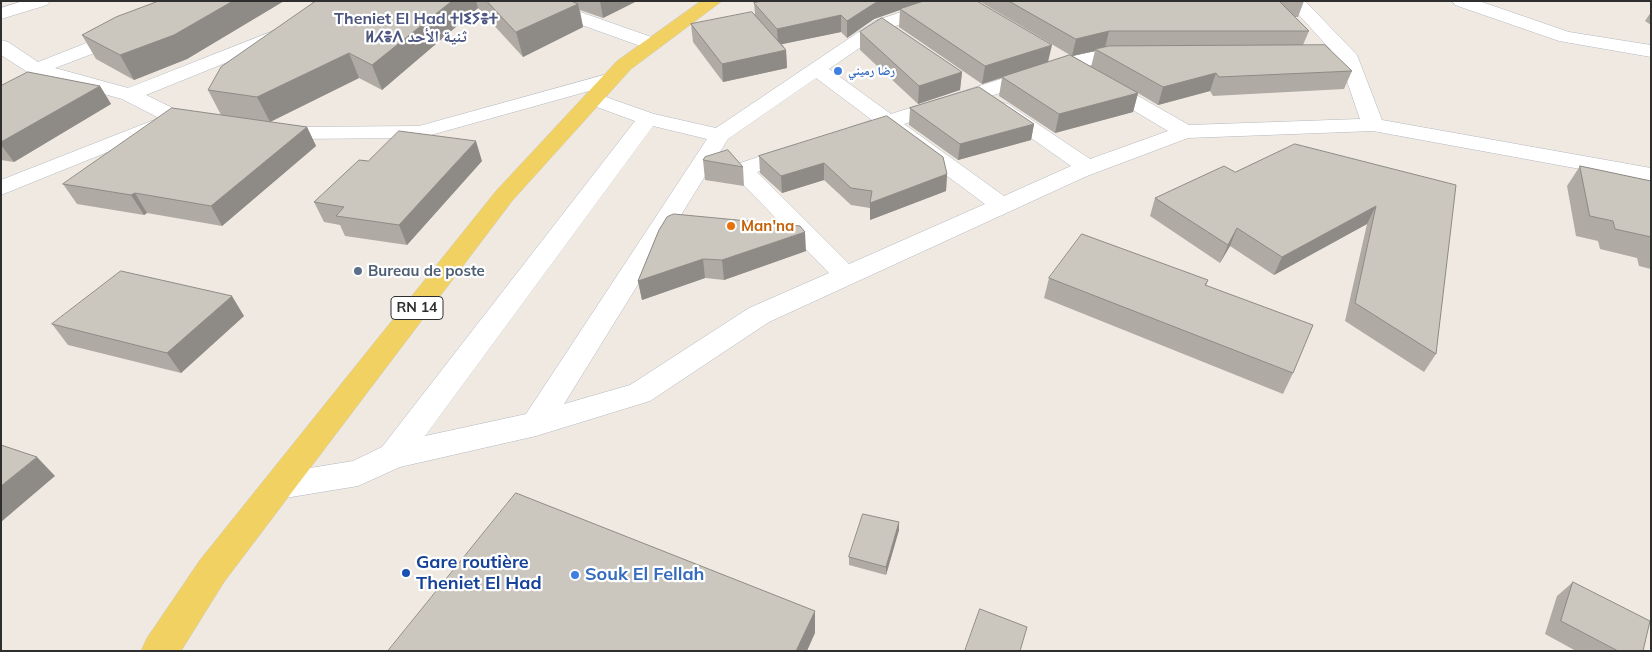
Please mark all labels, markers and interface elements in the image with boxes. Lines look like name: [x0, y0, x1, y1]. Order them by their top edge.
district label: Theniet El Had ⵜⵏⵉⵢⴻⵜ ⵍⵃⴻⴷ ثنية الأحد: [334, 9, 498, 47]
place label: رضا رميني: [848, 64, 895, 78]
marker: رضا رميني: [832, 65, 844, 77]
place label: Man'na: [741, 217, 794, 235]
marker: Man'na: [725, 220, 737, 232]
place label: Bureau de poste: [368, 262, 485, 280]
marker: Bureau de poste: [352, 265, 364, 277]
road number: RN 14: [391, 296, 443, 320]
place label: Gare routière Theniet El Had: [416, 552, 542, 594]
place label: Souk El Fellah: [585, 564, 704, 586]
marker: Gare routière Theniet El Had: [400, 567, 412, 579]
marker: Souk El Fellah: [569, 569, 581, 581]

